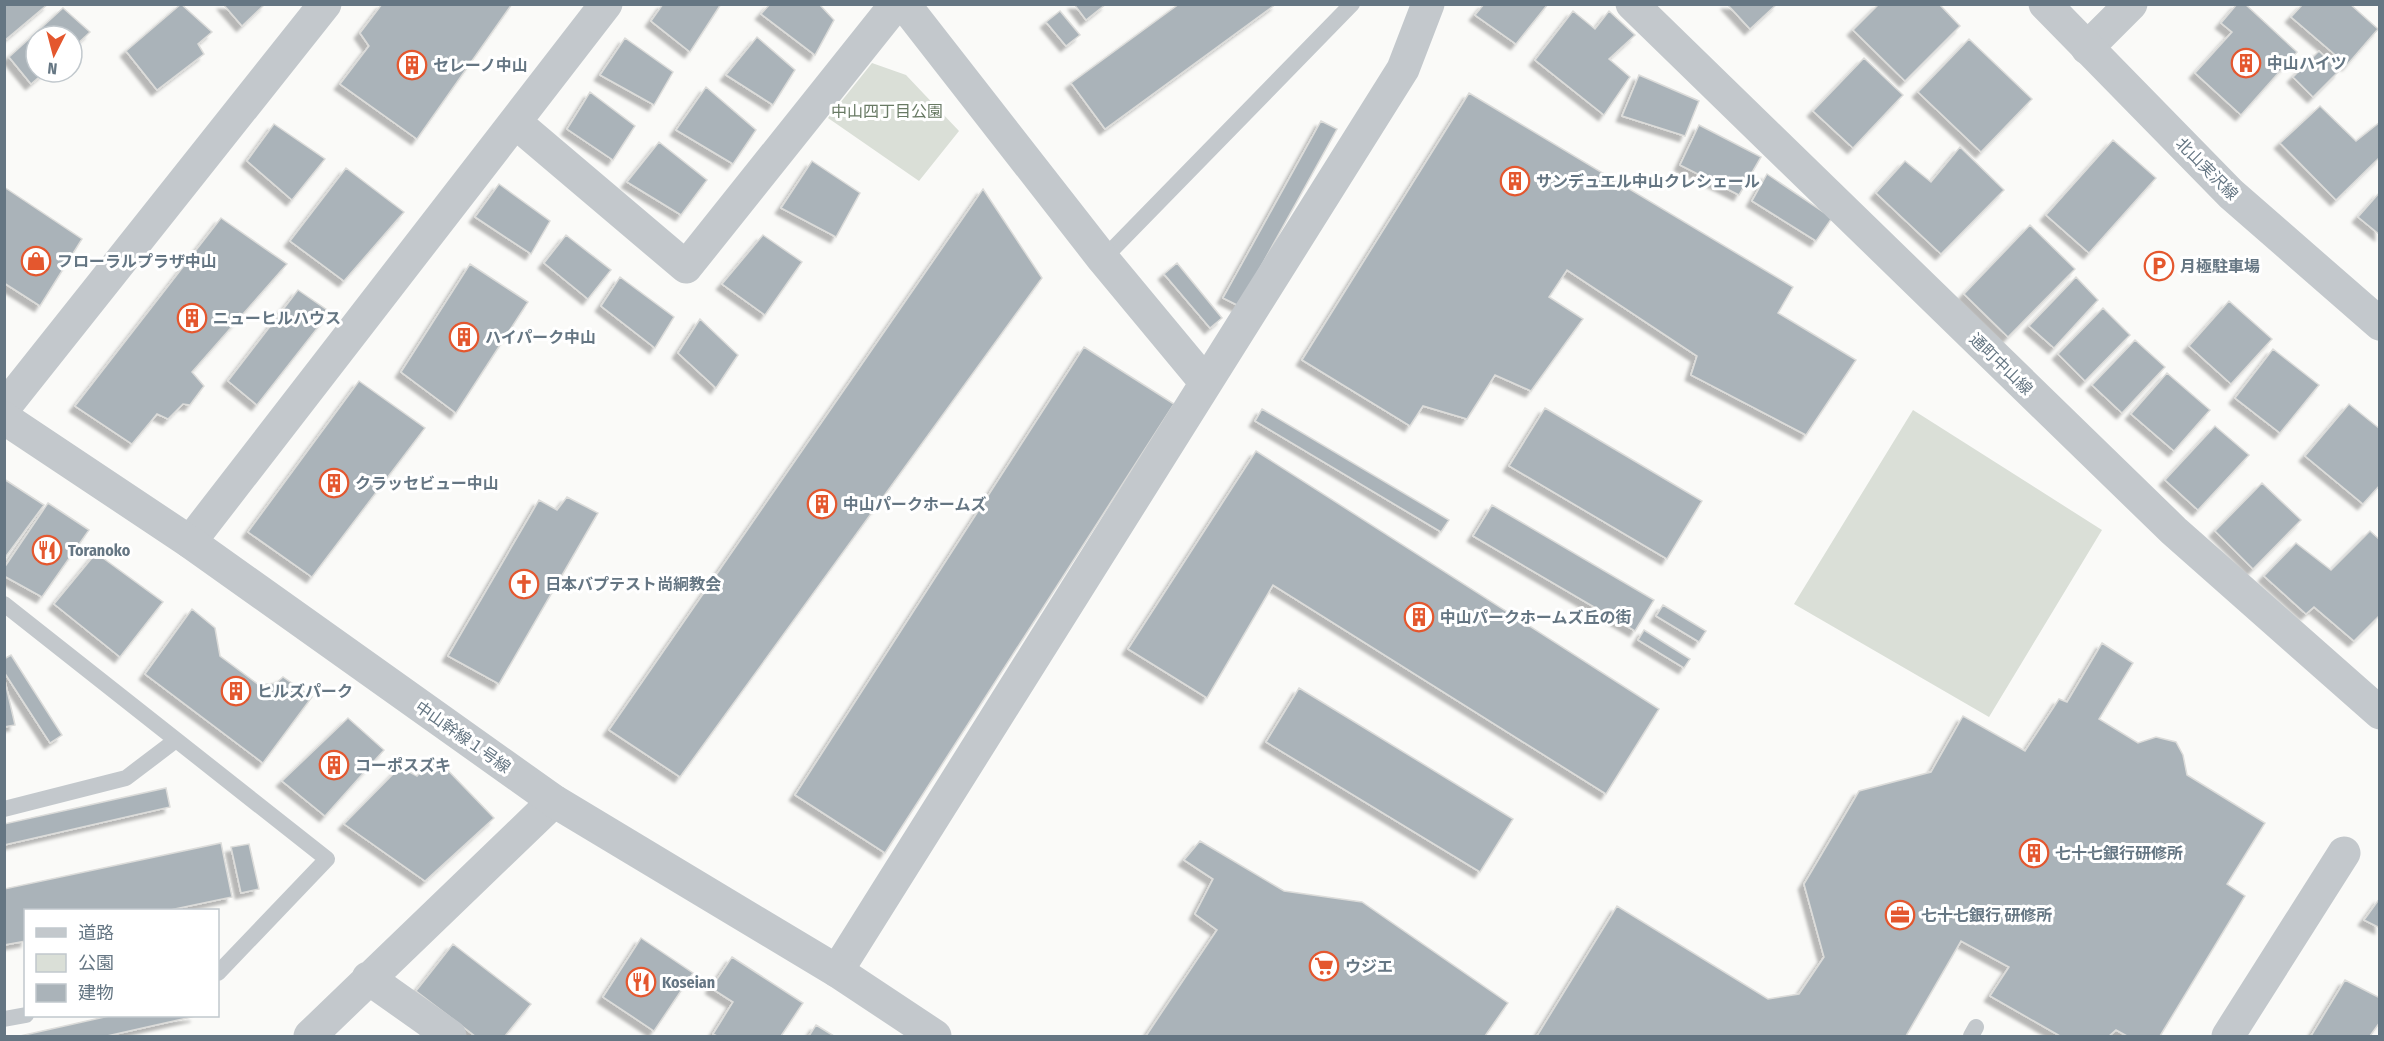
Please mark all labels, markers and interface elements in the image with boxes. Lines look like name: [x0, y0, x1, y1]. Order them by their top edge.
north arrow: [24, 24, 84, 84]
building icon: 中山ハイツ: [2230, 47, 2262, 79]
building icon: セレーノ中山: [396, 49, 428, 81]
place label: 中山ハイツ: [2267, 54, 2347, 73]
place label: セレーノ中山: [433, 56, 528, 75]
text: N: [47, 58, 58, 78]
park label: 中山四丁目公園: [831, 102, 943, 121]
street label: 北山実沢線: [2172, 134, 2242, 204]
building icon: サンデュエル中山クレシェール: [1499, 165, 1531, 197]
place label: サンデュエル中山クレシェール: [1536, 172, 1760, 191]
shop icon: フローラルプラザ中山: [20, 245, 52, 277]
parking icon: 月極駐車場: [2143, 250, 2175, 282]
place label: フローラルプラザ中山: [57, 252, 217, 271]
place label: 月極駐車場: [2180, 257, 2260, 276]
building icon: ニューヒルハウス: [176, 302, 208, 334]
place label: ニューヒルハウス: [213, 309, 341, 328]
building icon: ハイパーク中山: [448, 321, 480, 353]
place label: ハイパーク中山: [485, 328, 596, 347]
street label: 通町中山線: [1966, 329, 2036, 399]
building icon: クラッセビュー中山: [318, 467, 350, 499]
place label: クラッセビュー中山: [355, 474, 499, 493]
building icon: 中山パークホームズ: [806, 488, 838, 520]
place label: 中山パークホームズ: [843, 495, 987, 514]
restaurant icon: Toranoko: [31, 534, 63, 566]
place label: Toranoko: [68, 541, 131, 560]
church icon: 日本バプテスト尚絅教会: [508, 568, 540, 600]
place label: 日本バプテスト尚絅教会: [545, 575, 721, 594]
building icon: 中山パークホームズ丘の街: [1403, 601, 1435, 633]
place label: 中山パークホームズ丘の街: [1440, 608, 1632, 627]
building icon: ヒルズパーク: [220, 675, 252, 707]
place label: ヒルズパーク: [257, 682, 353, 701]
street label: 中山幹線１号線: [412, 697, 514, 777]
building icon: コーポスズキ: [318, 749, 350, 781]
place label: コーポスズキ: [355, 756, 451, 775]
building icon: 七十七銀行研修所: [2018, 837, 2050, 869]
place label: 七十七銀行研修所: [2055, 844, 2183, 863]
office icon: 七十七銀行 研修所: [1884, 899, 1916, 931]
place label: 七十七銀行 研修所: [1921, 906, 2052, 925]
legend: [24, 909, 219, 1017]
text: 道路: [78, 922, 114, 944]
supermarket icon: ウジエ: [1308, 950, 1340, 982]
text: 公園: [78, 952, 114, 974]
place label: ウジエ: [1345, 957, 1393, 976]
restaurant icon: Koseian: [625, 966, 657, 998]
place label: Koseian: [662, 973, 715, 992]
text: 建物: [78, 982, 114, 1004]

